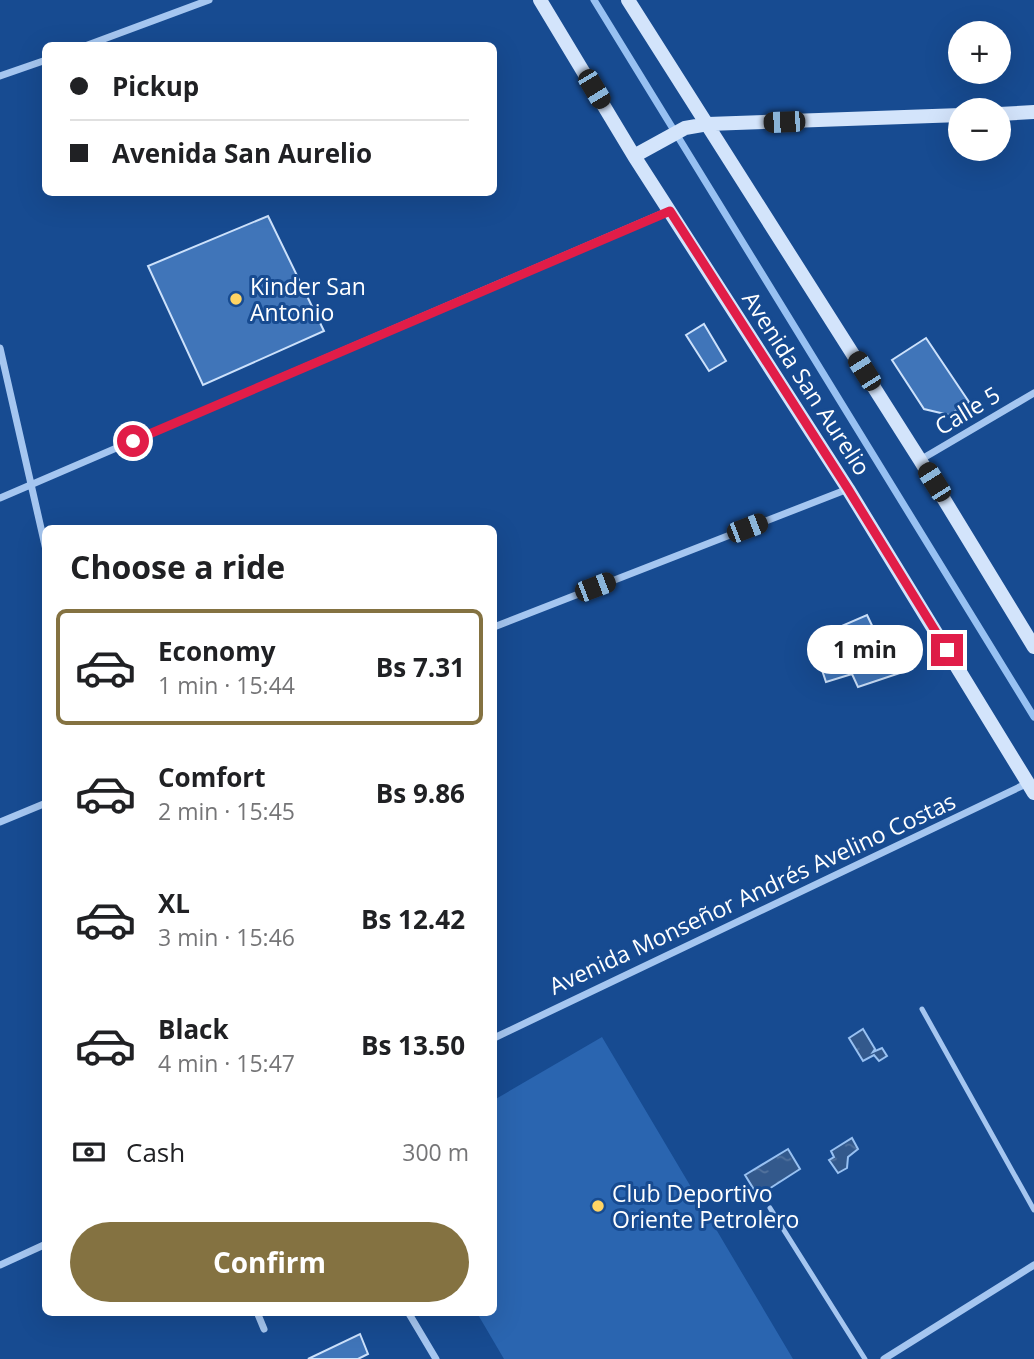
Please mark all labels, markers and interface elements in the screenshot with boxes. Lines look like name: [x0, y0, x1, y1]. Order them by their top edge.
map controls: [948, 21, 1011, 161]
button: +: [948, 21, 1011, 84]
car: [575, 66, 614, 112]
text: Pickup: [112, 68, 199, 104]
button: −: [948, 98, 1011, 161]
car: [763, 111, 806, 133]
text: Avenida San Aurelio: [112, 135, 372, 171]
place label: Kinder San Antonio: [250, 270, 366, 328]
street label: Avenida San Aurelio: [735, 285, 879, 481]
marker: Kinder San Antonio: [228, 291, 244, 307]
car: [844, 348, 885, 394]
street label: Calle 5: [928, 378, 1006, 442]
route start: [117, 425, 149, 457]
car: [914, 459, 955, 505]
car: [724, 511, 771, 545]
text: Choose a ride: [70, 545, 285, 588]
car: [572, 570, 619, 604]
callout: 1 min: [807, 626, 922, 674]
text: Economy: [158, 633, 276, 669]
text: 1 min: [833, 633, 897, 665]
route end: [931, 634, 963, 666]
icon: car: [74, 636, 137, 699]
text: Bs 7.31: [376, 649, 465, 685]
text: 1 min · 15:44: [158, 669, 295, 701]
text: Comfort: [158, 759, 265, 795]
icon: car: [74, 762, 137, 825]
text: Bs 9.86: [376, 775, 465, 811]
street label: Avenida Monseñor Andrés Avelino Costas: [543, 784, 961, 1002]
text: 2 min · 15:45: [158, 795, 295, 827]
text: XL: [158, 885, 190, 921]
icon: car: [74, 888, 137, 951]
text: Bs 12.42: [361, 901, 465, 937]
text: 3 min · 15:46: [158, 921, 295, 953]
text: Black: [158, 1011, 229, 1047]
icon: car: [74, 1014, 137, 1077]
text: Bs 13.50: [361, 1027, 465, 1063]
text: 4 min · 15:47: [158, 1047, 295, 1079]
icon: cash: [70, 1133, 108, 1171]
text: Cash: [126, 1134, 185, 1170]
text: 300 m: [402, 1136, 469, 1168]
place label: Club Deportivo Oriente Petrolero: [612, 1177, 799, 1235]
marker: Club Deportivo Oriente Petrolero: [590, 1198, 606, 1214]
button: Confirm: [70, 1222, 469, 1302]

